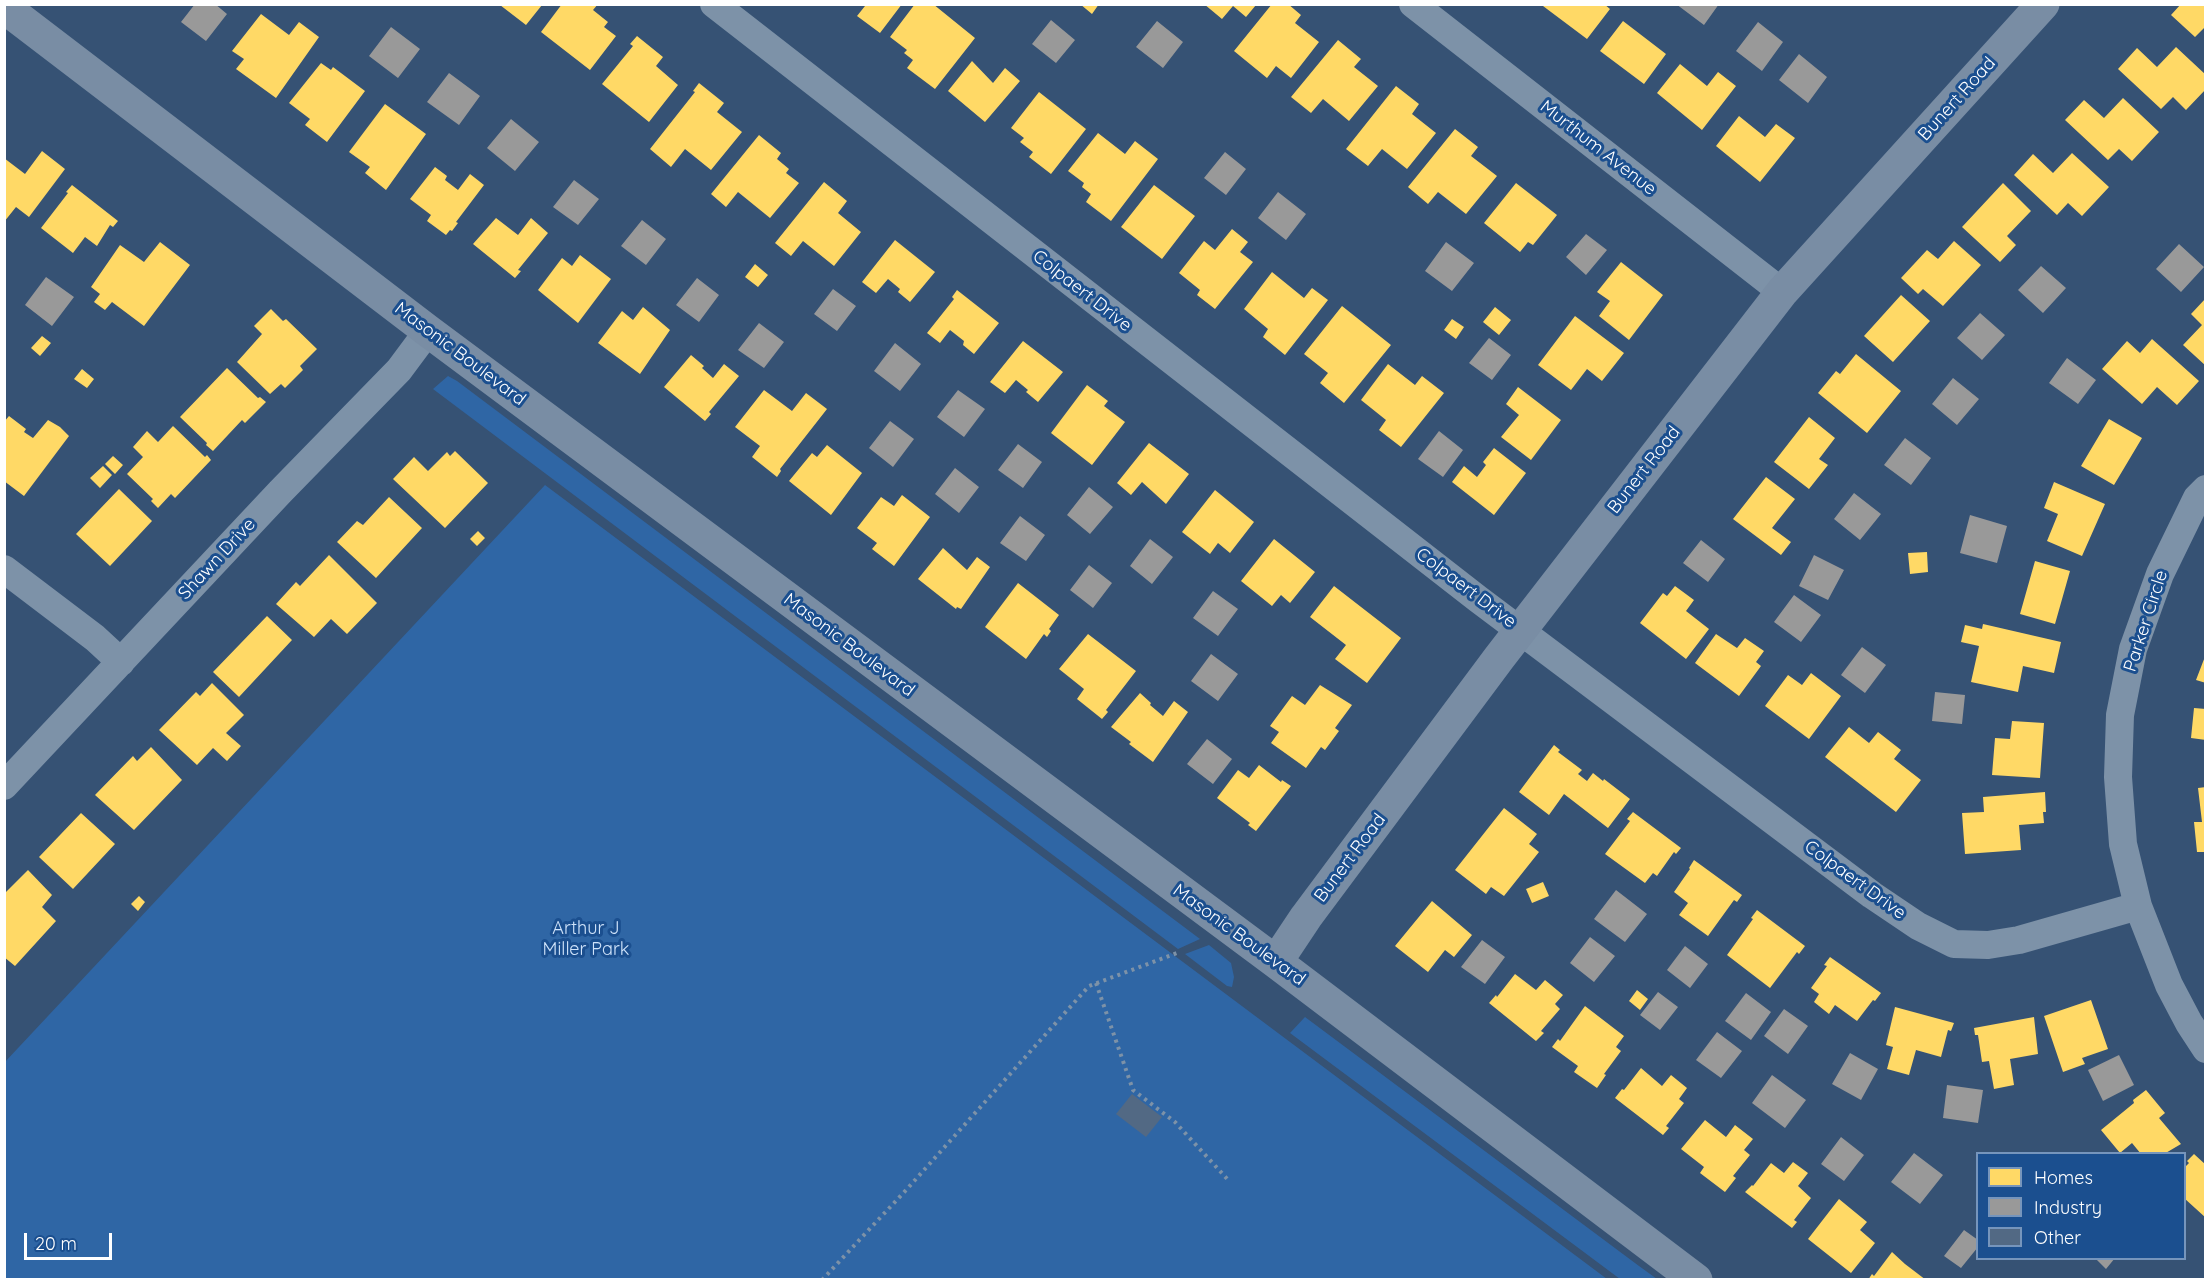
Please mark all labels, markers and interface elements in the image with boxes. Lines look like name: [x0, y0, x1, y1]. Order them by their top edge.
street label: Bunert Road: [1914, 53, 2000, 145]
street label: Murthum Avenue: [1536, 96, 1660, 200]
street label: Colpaert Drive: [1028, 246, 1136, 336]
street label: Masonic Boulevard: [390, 298, 530, 410]
street label: Bunert Road: [1603, 422, 1685, 518]
street label: Shawn Drive: [174, 514, 260, 604]
street label: Colpaert Drive: [1412, 543, 1520, 633]
street label: Parker Circle: [2119, 568, 2173, 674]
street label: Masonic Boulevard: [779, 589, 919, 701]
street label: Bunert Road: [1310, 810, 1390, 906]
street label: Colpaert Drive: [1800, 836, 1910, 924]
street label: Masonic Boulevard: [1169, 880, 1309, 990]
park label: Arthur J Miller Park: [543, 918, 629, 960]
legend: [1976, 1152, 2186, 1260]
text: Homes: [2034, 1166, 2093, 1189]
text: Industry: [2034, 1196, 2102, 1219]
scale bar: [27, 1221, 116, 1259]
text: Other: [2034, 1226, 2081, 1249]
text: 20 m: [35, 1232, 77, 1255]

